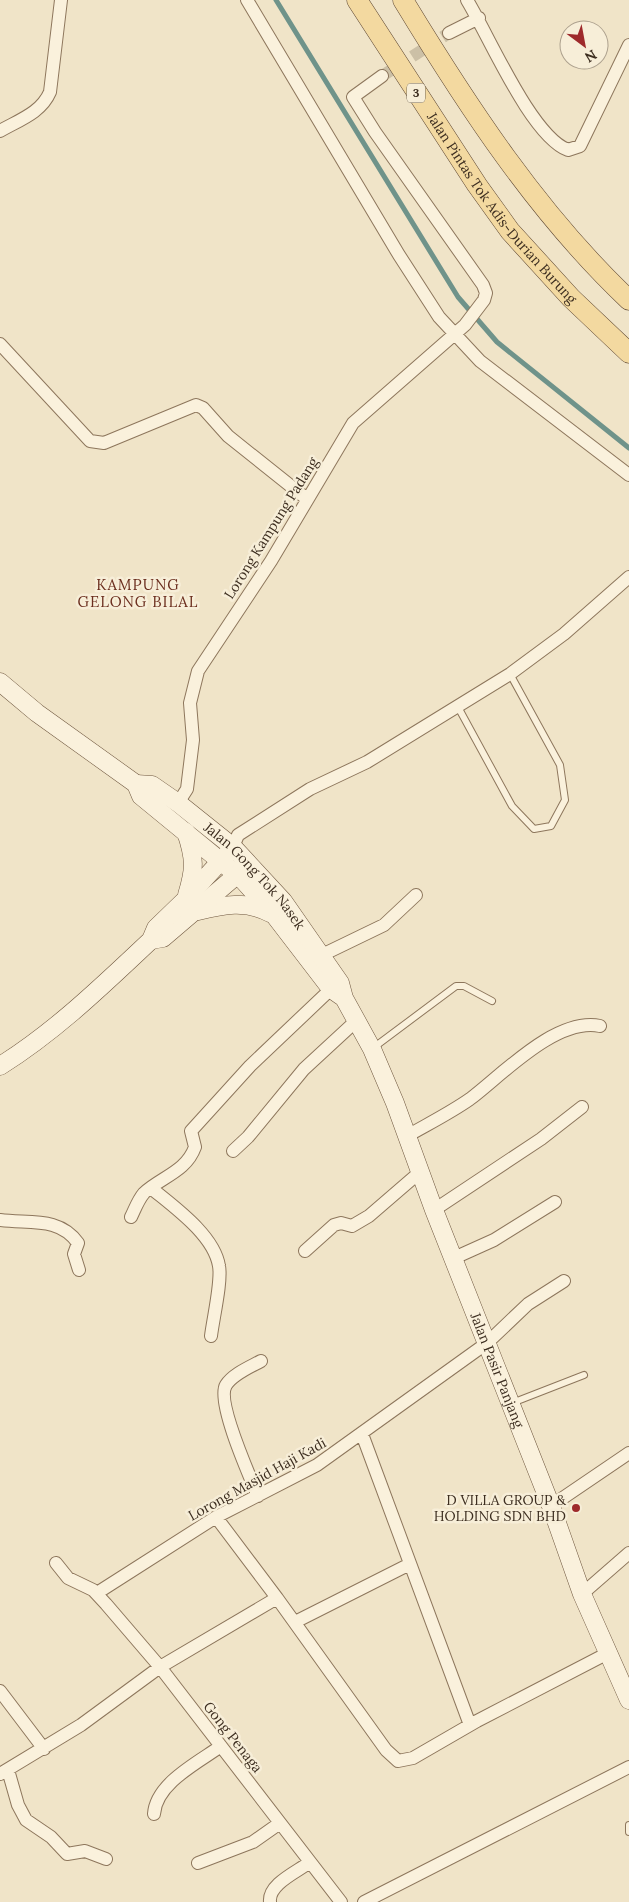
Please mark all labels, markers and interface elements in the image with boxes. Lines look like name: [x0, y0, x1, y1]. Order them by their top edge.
north arrow: [559, 20, 609, 70]
text: N: [581, 46, 600, 67]
road number: 3: [407, 84, 425, 102]
street label: Jalan Pintas Tok Adis-Durian Burung: [423, 108, 581, 308]
street label: Lorong Kampung Padang: [220, 454, 322, 602]
district label: KAMPUNG GELONG BILAL: [78, 575, 198, 611]
street label: Jalan Gong Tok Nasek: [199, 818, 310, 934]
street label: Jalan Pasir Panjang: [466, 1309, 528, 1431]
street label: Lorong Masjid Haji Kadi: [185, 1434, 329, 1524]
place label: D VILLA GROUP & HOLDING SDN BHD: [434, 1491, 566, 1525]
marker: D VILLA GROUP & HOLDING SDN BHD: [570, 1502, 582, 1514]
street label: Gong Penaga: [200, 1698, 266, 1776]

